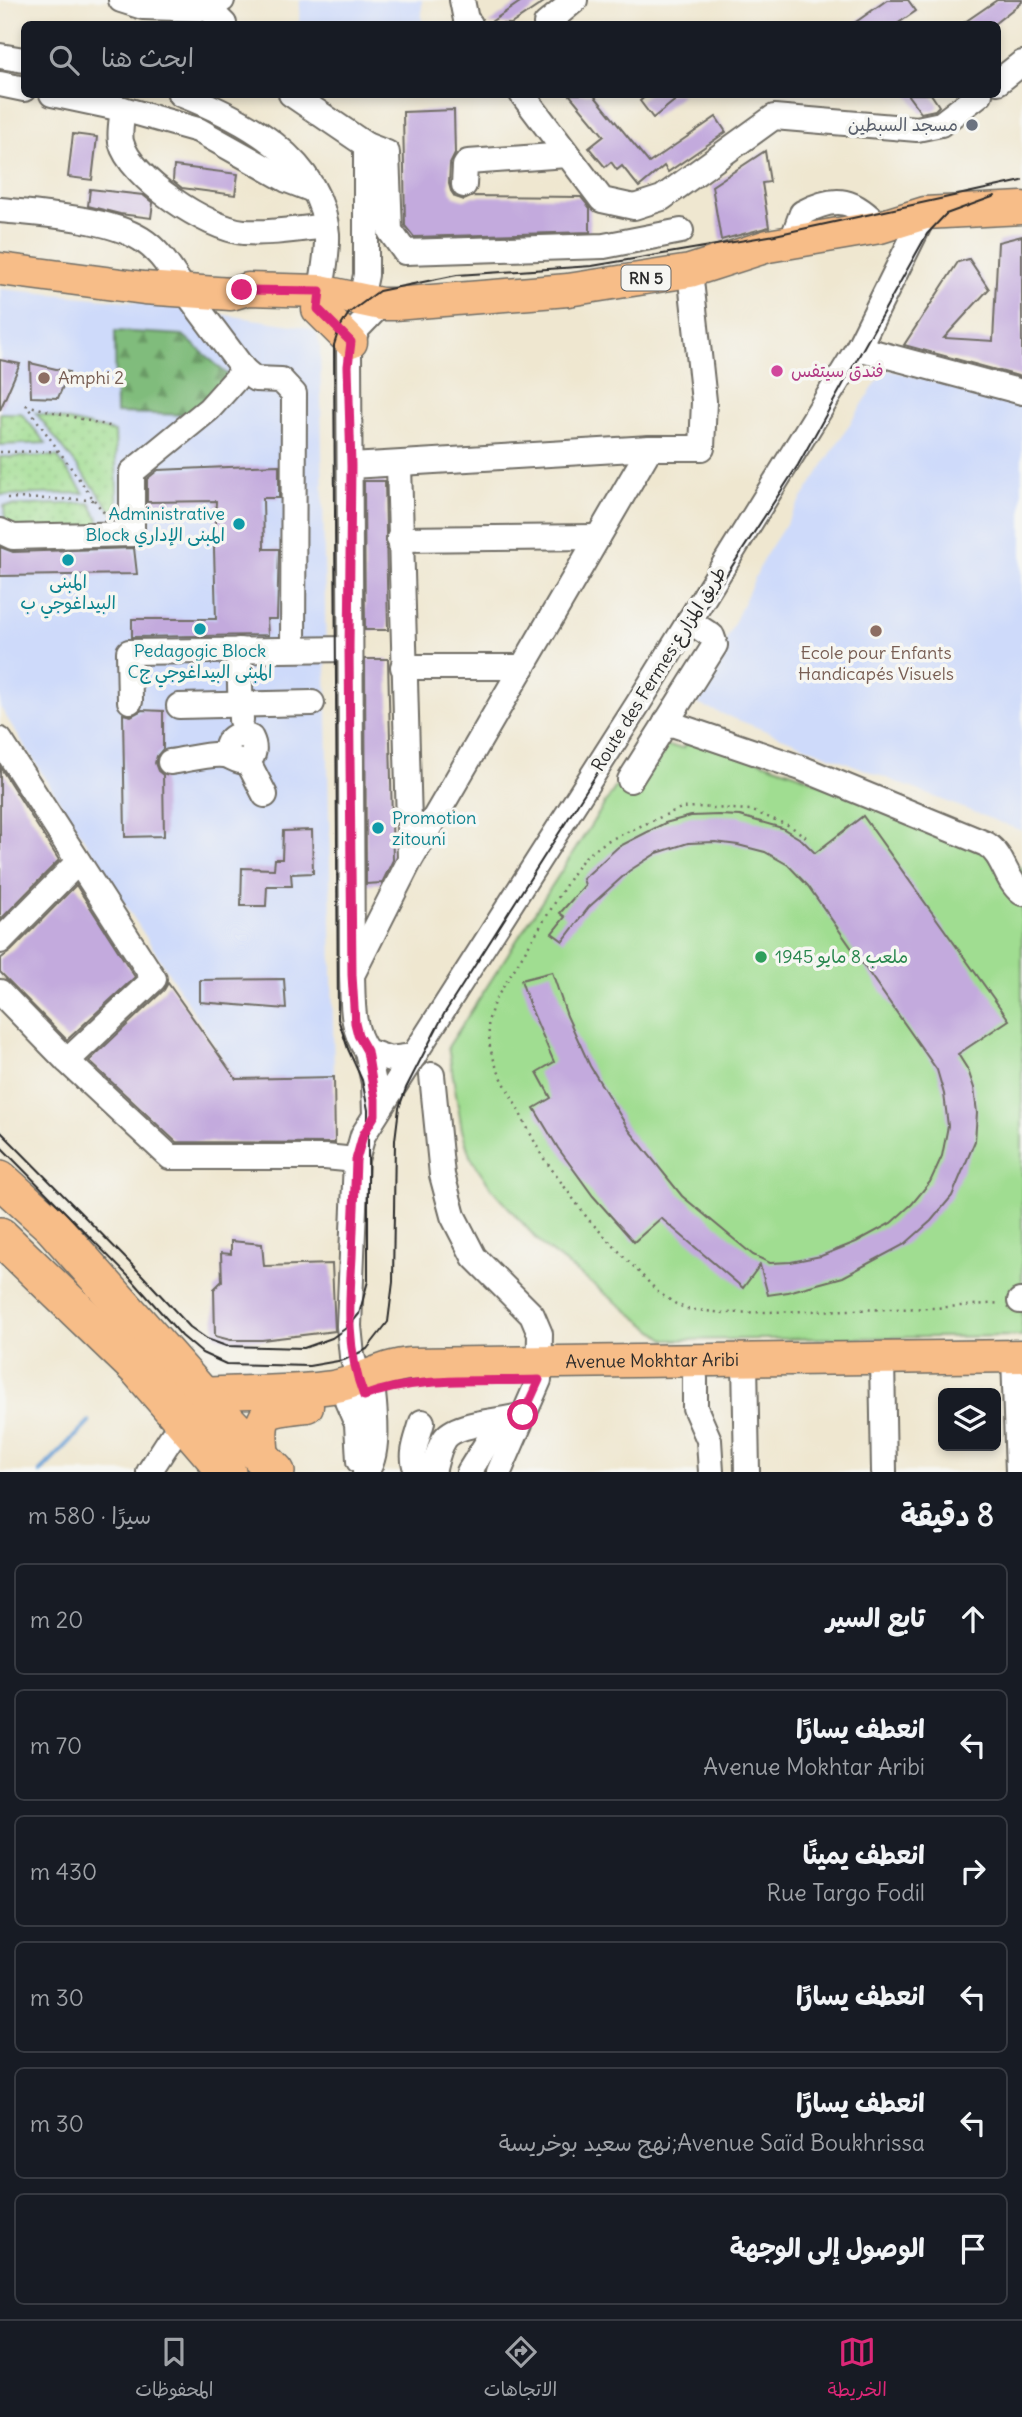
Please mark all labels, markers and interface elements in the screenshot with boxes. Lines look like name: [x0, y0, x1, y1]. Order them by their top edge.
search box: [21, 21, 1001, 98]
icon: search: [45, 41, 83, 79]
text: ابحث هنا: [101, 41, 194, 74]
place label: مسجد السبطين: [848, 113, 958, 136]
marker: مسجد السبطين: [964, 117, 980, 133]
road number: RN 5: [622, 266, 670, 290]
route end: [226, 274, 257, 305]
place label: فندق سيتفس: [791, 359, 884, 382]
marker: فندق سيتفس: [769, 363, 785, 379]
place label: Amphi 2: [58, 366, 124, 389]
marker: Amphi 2: [36, 370, 52, 386]
place label: Administrative Block المبنى الإداري: [86, 502, 225, 548]
marker: Administrative Block المبنى الإداري: [231, 516, 247, 532]
marker: المبنى البيداغوجي ب: [60, 552, 76, 568]
street label: Route des Fermes;طريق المزارع: [586, 562, 732, 776]
place label: المبنى البيداغوجي ب: [20, 570, 116, 619]
marker: Pedagogic Block Cالمبنى البيداغوجي ج: [192, 621, 208, 637]
marker: Ecole pour Enfants Handicapés Visuels: [868, 623, 884, 639]
place label: Pedagogic Block Cالمبنى البيداغوجي ج: [128, 639, 272, 688]
place label: Ecole pour Enfants Handicapés Visuels: [798, 641, 954, 685]
place label: Promotion zitouni: [392, 806, 477, 850]
marker: Promotion zitouni: [370, 820, 386, 836]
place label: ملعب 8 مايو 1945: [775, 945, 908, 968]
marker: ملعب 8 مايو 1945: [753, 949, 769, 965]
street label: Avenue Mokhtar Aribi: [565, 1348, 739, 1373]
map controls: [938, 1388, 1001, 1451]
button: layers: [938, 1388, 1001, 1451]
route start: [507, 1399, 538, 1430]
text: 8 دقيقة: [900, 1496, 994, 1534]
text: سيرًا · 580 m: [28, 1501, 151, 1530]
icon: ahead: [954, 1600, 992, 1638]
text: تابع السير: [826, 1601, 925, 1634]
text: 20 m: [30, 1605, 83, 1634]
text: انعطف يسارًا: [796, 1712, 925, 1745]
icon: left: [954, 1726, 992, 1764]
text: 70 m: [30, 1731, 82, 1760]
text: Avenue Mokhtar Aribi: [703, 1752, 925, 1781]
text: انعطف يمينًا: [803, 1838, 925, 1871]
icon: right: [954, 1852, 992, 1890]
text: 430 m: [30, 1857, 97, 1886]
text: Rue Targo Fodil: [767, 1878, 925, 1907]
icon: left: [954, 1978, 992, 2016]
text: انعطف يسارًا: [796, 1979, 925, 2012]
text: 30 m: [30, 1983, 84, 2012]
text: انعطف يسارًا: [796, 2086, 925, 2119]
icon: left: [954, 2104, 992, 2142]
text: 30 m: [30, 2109, 84, 2138]
text: Avenue Saïd Boukhrissa;نهج سعيد بوخريسة: [499, 2128, 925, 2157]
icon: arrive: [954, 2230, 992, 2268]
text: الوصول إلى الوجهة: [730, 2231, 925, 2264]
tab: المحفوظات: [135, 2333, 213, 2406]
tab: الاتجاهات: [484, 2333, 557, 2406]
tab: الخريطة: [828, 2333, 887, 2406]

